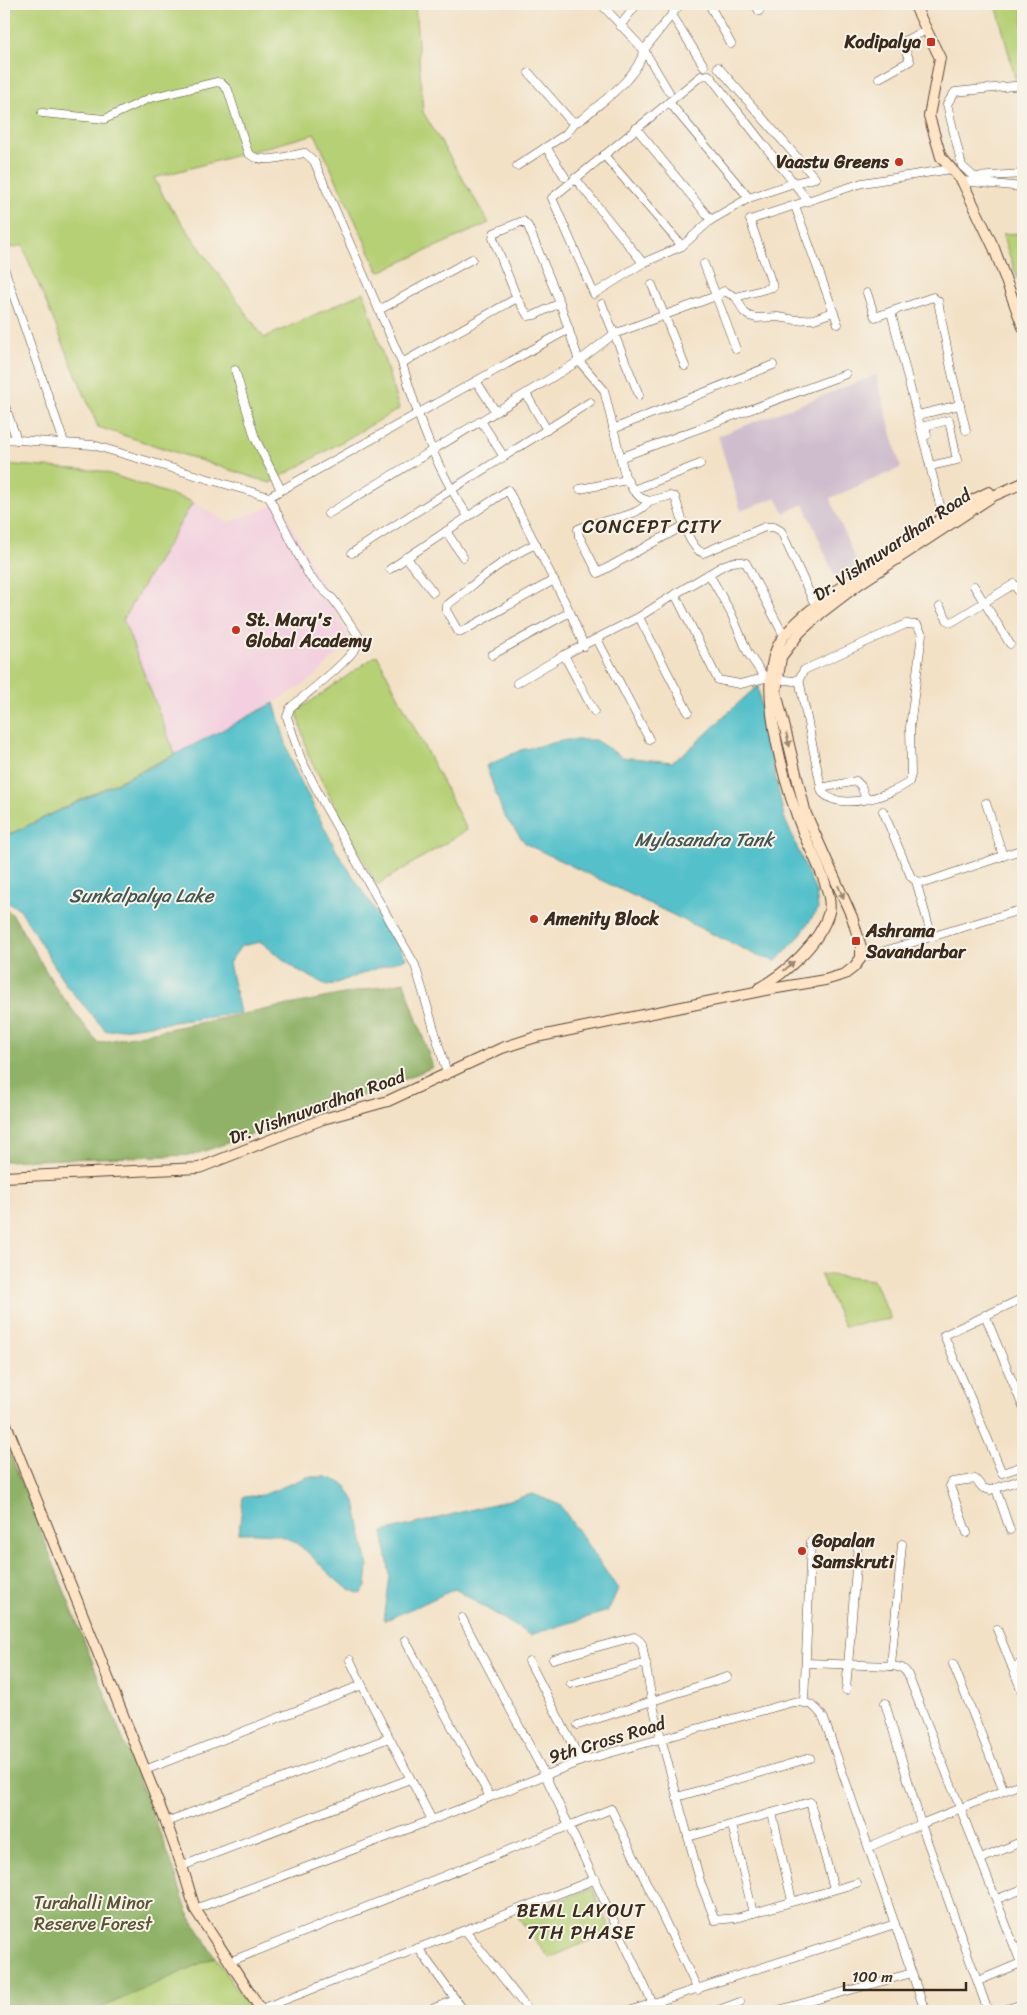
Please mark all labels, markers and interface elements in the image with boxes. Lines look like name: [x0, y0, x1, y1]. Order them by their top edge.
place label: Kodipalya: [843, 26, 921, 58]
marker: Kodipalya: [925, 36, 937, 48]
place label: Vaastu Greens: [776, 146, 890, 178]
marker: Vaastu Greens: [893, 156, 905, 168]
street label: Dr. Vishnuvardhan Road: [806, 479, 979, 610]
district label: CONCEPT CITY: [582, 510, 722, 543]
place label: St. Mary's Global Academy: [245, 604, 372, 657]
marker: St. Mary's Global Academy: [230, 624, 242, 636]
one-way arrow: [784, 732, 792, 747]
water label: Mylasandra Tank: [635, 823, 776, 856]
water label: Sunkalpalya Lake: [69, 879, 215, 912]
one-way arrow: [837, 885, 845, 899]
place label: Amenity Block: [543, 903, 659, 935]
marker: Amenity Block: [528, 913, 540, 925]
place label: Ashrama Savandarbar: [865, 915, 967, 968]
marker: Ashrama Savandarbar: [850, 935, 862, 947]
one-way arrow: [783, 961, 796, 972]
street label: Dr. Vishnuvardhan Road: [224, 1060, 411, 1154]
place label: Gopalan Samskruti: [811, 1525, 895, 1578]
marker: Gopalan Samskruti: [796, 1545, 808, 1557]
street label: 9th Cross Road: [545, 1707, 671, 1773]
park label: Turahalli Minor Reserve Forest: [34, 1887, 154, 1940]
district label: BEML LAYOUT 7TH PHASE: [516, 1894, 646, 1949]
scale bar: [844, 1960, 967, 1992]
text: 100 m: [852, 1964, 893, 1990]

